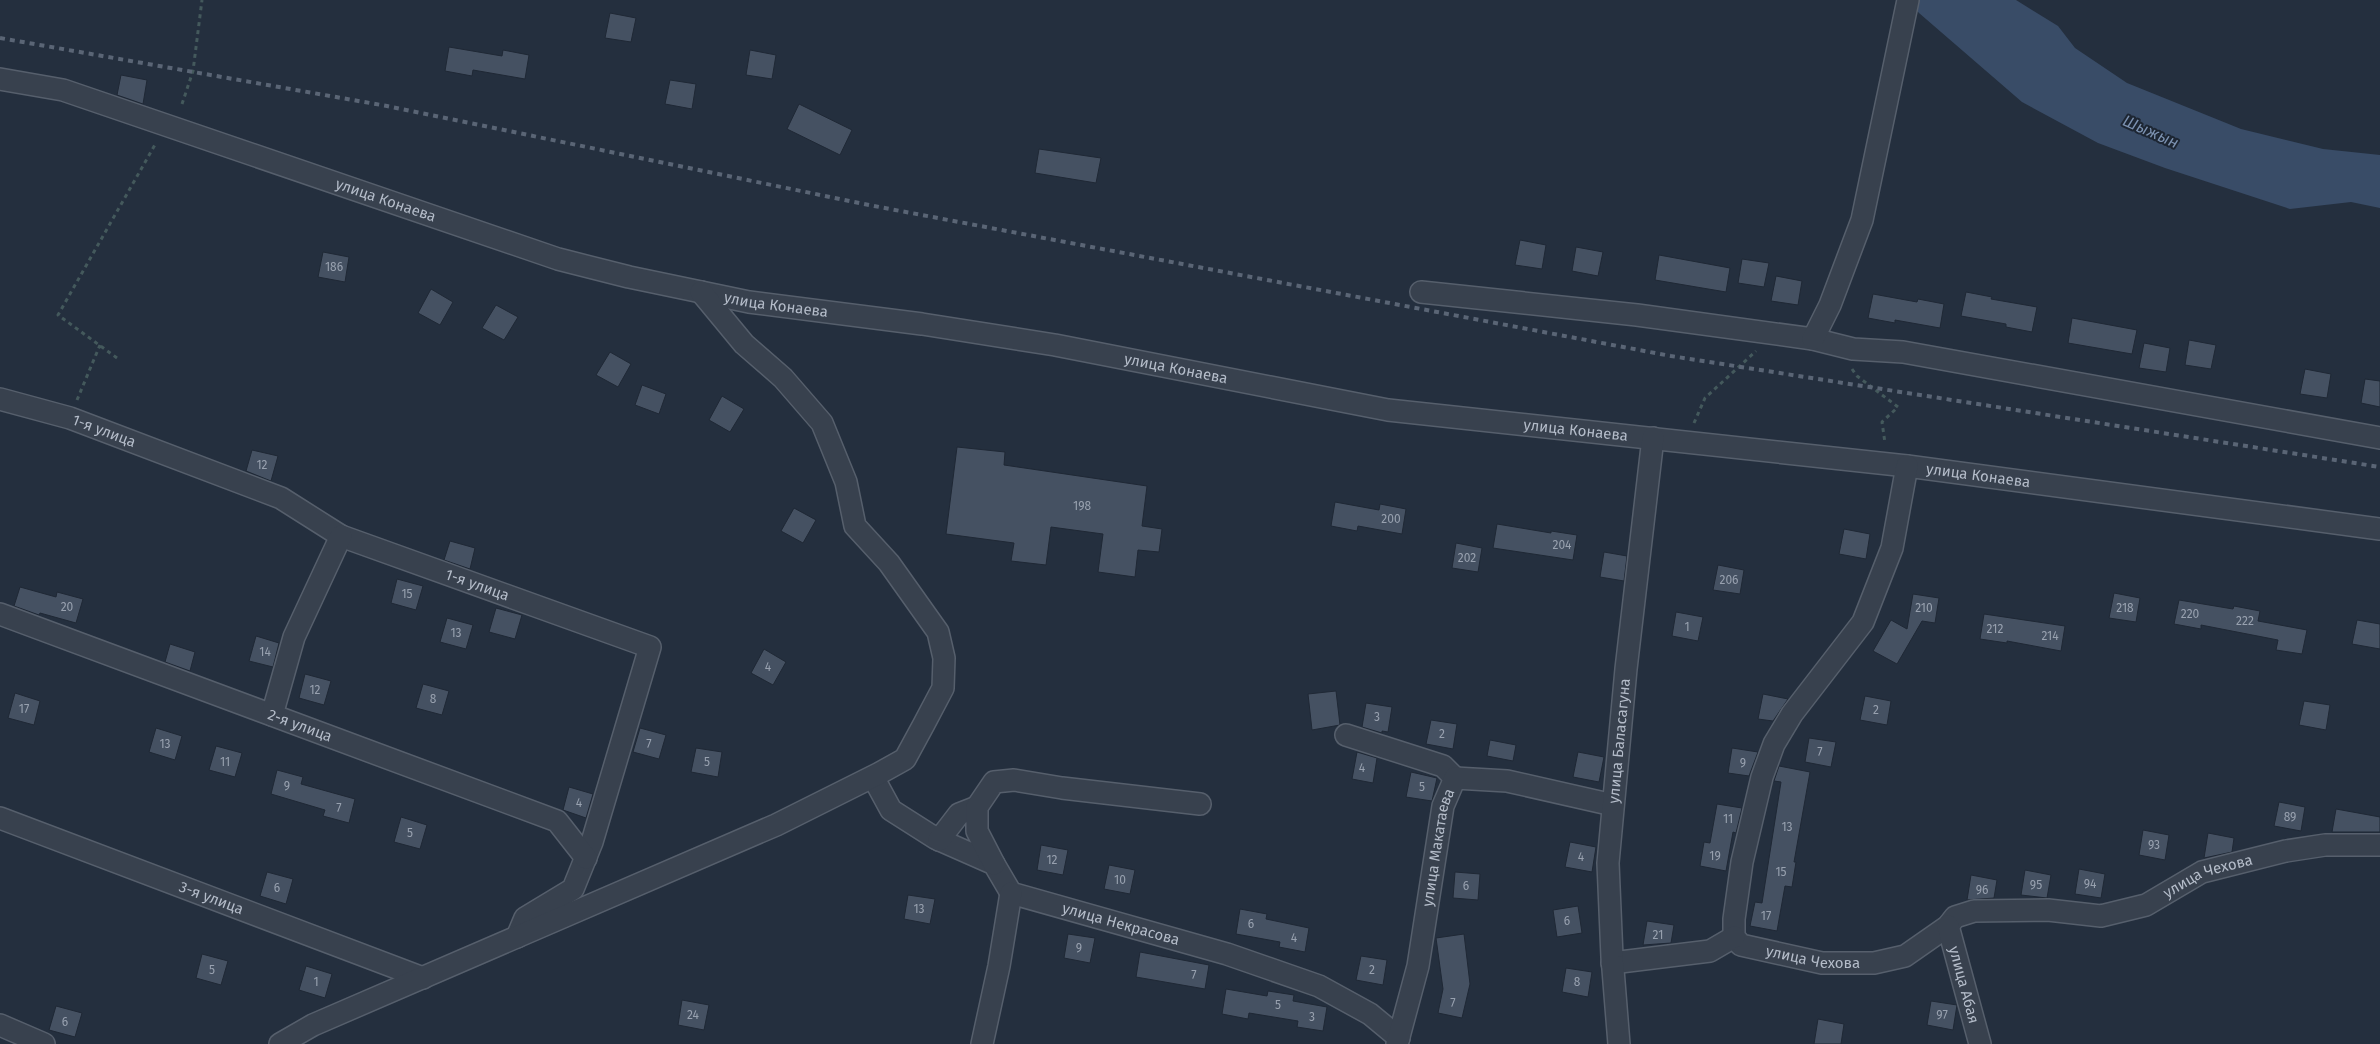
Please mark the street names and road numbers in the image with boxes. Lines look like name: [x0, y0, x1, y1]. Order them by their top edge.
street label: улица Конаева: [333, 175, 438, 226]
street label: улица Конаева: [722, 288, 829, 321]
street label: улица Конаева: [1123, 350, 1229, 387]
street label: 1-я улица: [70, 411, 138, 451]
street label: улица Конаева: [1523, 416, 1629, 445]
street label: улица Конаева: [1925, 460, 2031, 491]
street label: 1-я улица: [443, 565, 512, 605]
street label: улица Баласагуна: [1605, 678, 1634, 804]
street label: 2-я улица: [265, 705, 335, 746]
street label: улица Макатаева: [1418, 786, 1458, 908]
street label: улица Чехова: [2160, 851, 2255, 902]
street label: 3-я улица: [177, 878, 246, 918]
street label: улица Некрасова: [1060, 899, 1182, 949]
street label: улица Чехова: [1764, 942, 1860, 972]
street label: улица Абая: [1945, 944, 1983, 1026]

